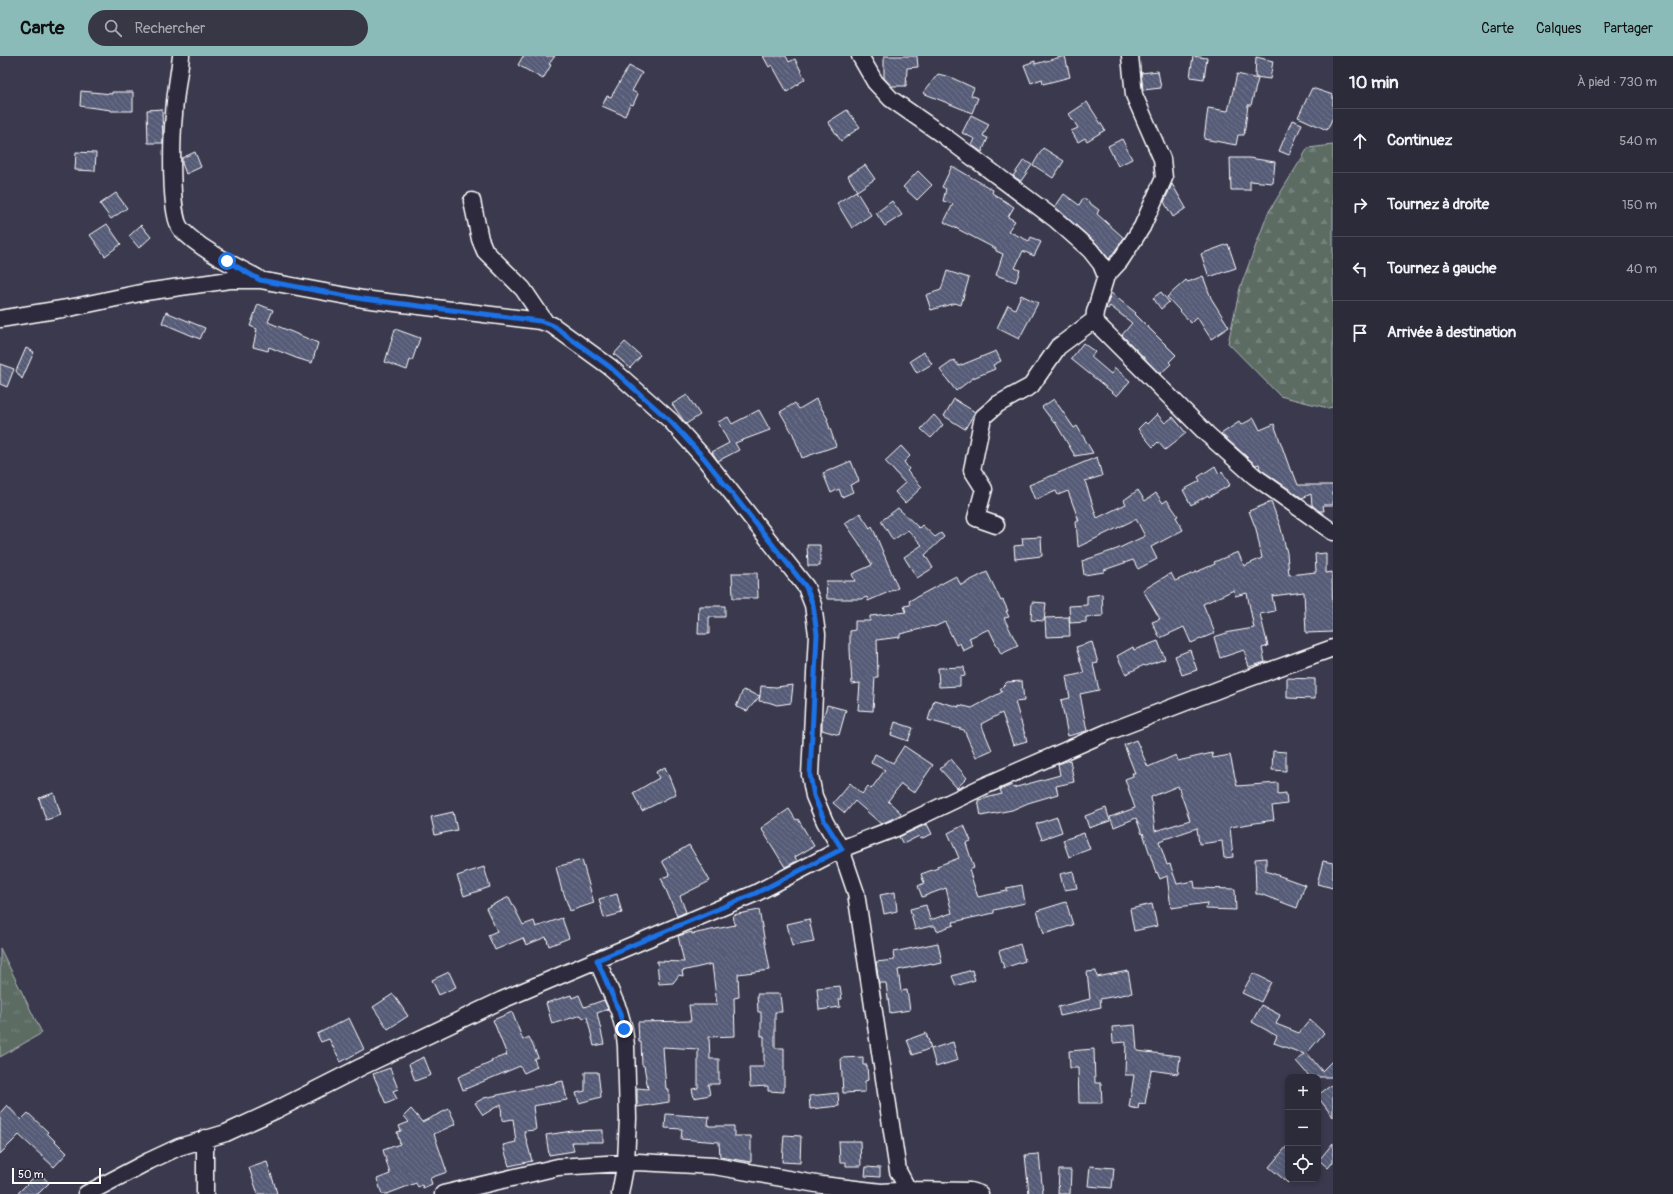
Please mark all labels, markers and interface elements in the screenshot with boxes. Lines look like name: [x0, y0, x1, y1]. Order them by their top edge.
search box: [88, 10, 368, 46]
text: Carte: [20, 16, 64, 40]
icon: search: [102, 17, 124, 39]
text: Rechercher: [134, 19, 205, 38]
text: Carte: [1481, 20, 1514, 37]
text: Calques: [1536, 20, 1581, 37]
text: Partager: [1603, 20, 1653, 37]
text: 10 min: [1349, 72, 1399, 93]
text: À pied · 730 m: [1577, 74, 1657, 90]
icon: ahead: [1349, 130, 1371, 152]
text: Continuez: [1387, 131, 1452, 150]
text: 540 m: [1619, 133, 1657, 149]
icon: right: [1349, 194, 1371, 216]
text: Tournez à droite: [1387, 195, 1489, 214]
text: 150 m: [1622, 197, 1657, 213]
route start: [218, 252, 236, 270]
icon: left: [1349, 258, 1371, 280]
text: Tournez à gauche: [1387, 259, 1497, 278]
text: 40 m: [1626, 261, 1657, 277]
icon: arrive: [1349, 322, 1371, 344]
text: Arrivée à destination: [1387, 323, 1516, 342]
route end: [615, 1020, 633, 1038]
map controls: [1285, 1074, 1321, 1182]
button: +: [1285, 1074, 1321, 1110]
button: −: [1285, 1110, 1321, 1146]
button: locate: [1285, 1146, 1321, 1182]
scale bar: [12, 1166, 101, 1185]
text: 50 m: [18, 1168, 44, 1181]

